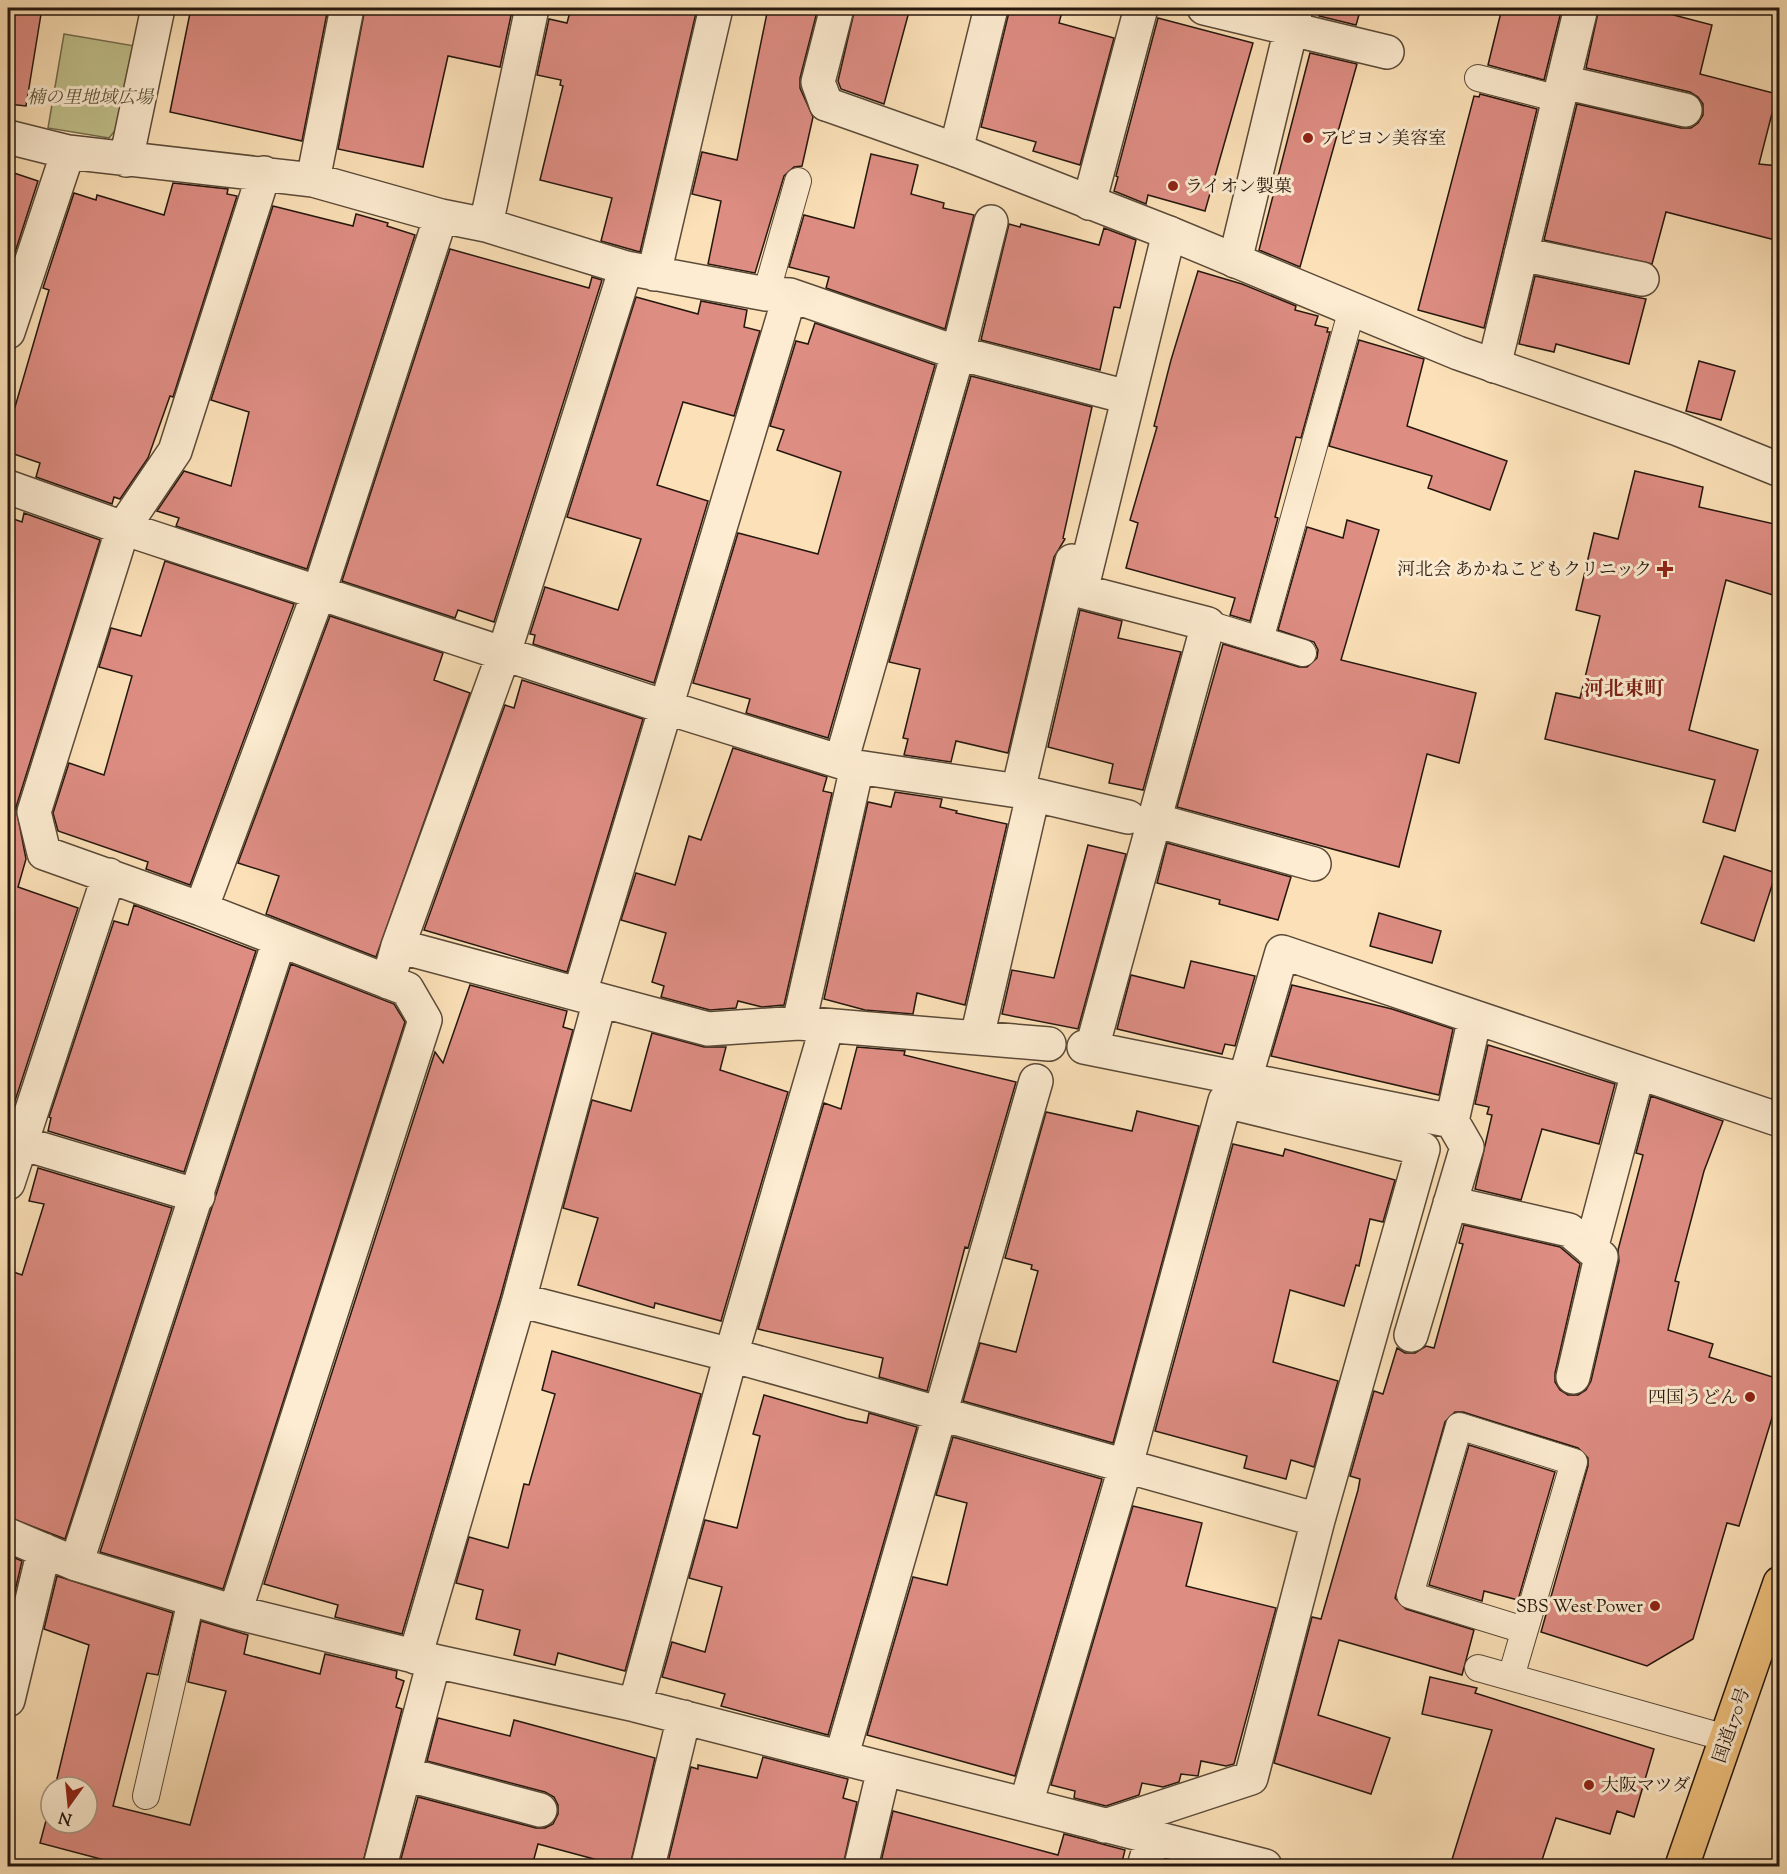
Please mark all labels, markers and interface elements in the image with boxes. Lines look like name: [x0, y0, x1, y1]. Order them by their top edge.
park label: 楠の里地域広場: [27, 86, 155, 112]
place label: アピヨン美容室: [1320, 127, 1446, 153]
marker: アピヨン美容室: [1301, 131, 1315, 145]
place label: ライオン製菓: [1185, 175, 1292, 201]
marker: ライオン製菓: [1166, 179, 1180, 193]
place label: 河北会 あかねこどもクリニック: [1397, 558, 1652, 584]
marker: 河北会 あかねこどもクリニック: [1656, 560, 1674, 578]
district label: 河北東町: [1584, 676, 1665, 705]
place label: 四国うどん: [1648, 1386, 1738, 1412]
marker: 四国うどん: [1743, 1390, 1757, 1404]
place label: SBS West Power: [1516, 1595, 1643, 1621]
marker: SBS West Power: [1648, 1599, 1662, 1613]
street label: 国道170号: [1708, 1684, 1758, 1767]
place label: 大阪マツダ: [1601, 1774, 1690, 1800]
north arrow: [39, 1775, 99, 1835]
marker: 大阪マツダ: [1582, 1778, 1596, 1792]
text: N: [56, 1804, 75, 1830]

